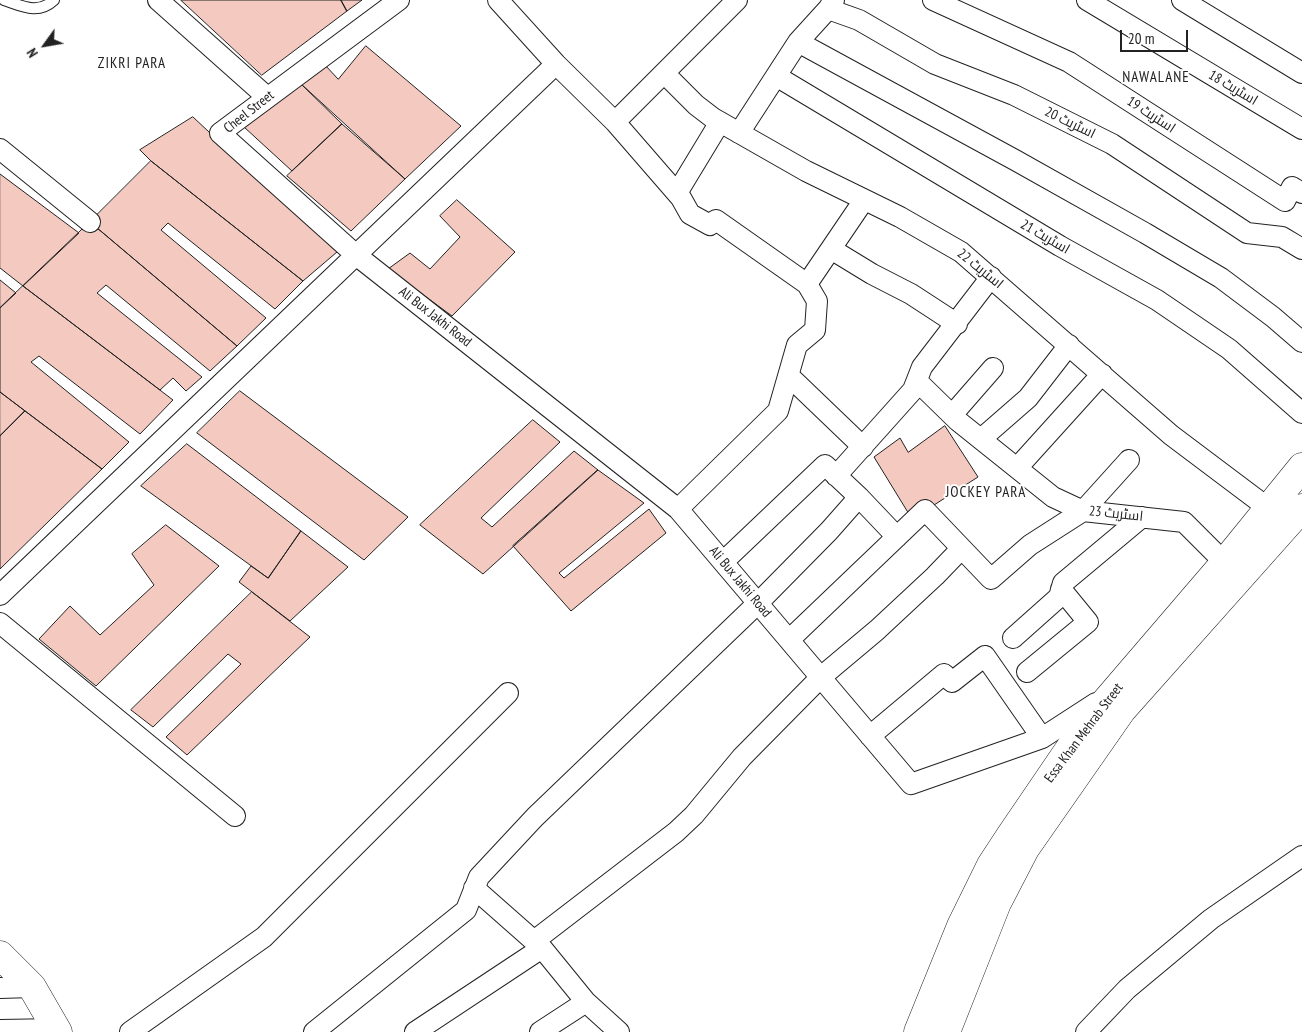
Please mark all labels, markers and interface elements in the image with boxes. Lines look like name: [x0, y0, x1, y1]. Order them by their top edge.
north arrow: [20, 20, 70, 70]
scale bar: [1122, 20, 1190, 52]
text: 20 m: [1128, 29, 1154, 48]
text: N: [23, 45, 42, 61]
district label: ZIKRI PARA: [97, 55, 167, 73]
street label: اسٹریٹ 18: [1205, 67, 1261, 109]
district label: NAWALANE: [1121, 69, 1191, 87]
street label: Cheel Street: [220, 87, 278, 137]
street label: اسٹریٹ 19: [1124, 93, 1178, 137]
street label: اسٹریٹ 20: [1042, 104, 1098, 142]
street label: اسٹریٹ 21: [1017, 216, 1073, 258]
street label: اسٹریٹ 22: [954, 245, 1006, 293]
street label: Ali Bux Jakhi Road: [395, 283, 475, 351]
district label: JOCKEY PARA: [944, 484, 1028, 502]
street label: اسٹریٹ 23: [1088, 503, 1144, 525]
street label: Ali Bux Jakhi Road: [705, 543, 775, 621]
street label: Essa Khan Mehrab Street: [1041, 680, 1127, 786]

